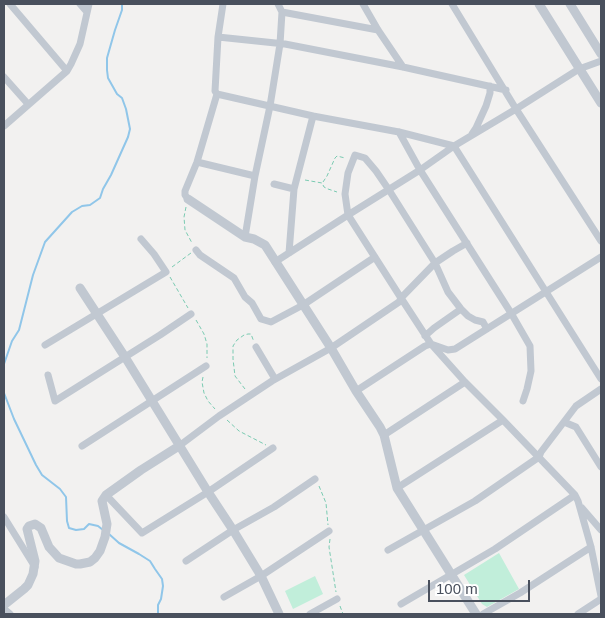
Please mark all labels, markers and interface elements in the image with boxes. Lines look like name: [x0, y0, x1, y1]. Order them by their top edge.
scale bar: [430, 570, 532, 602]
text: 100 m: [436, 580, 478, 597]

